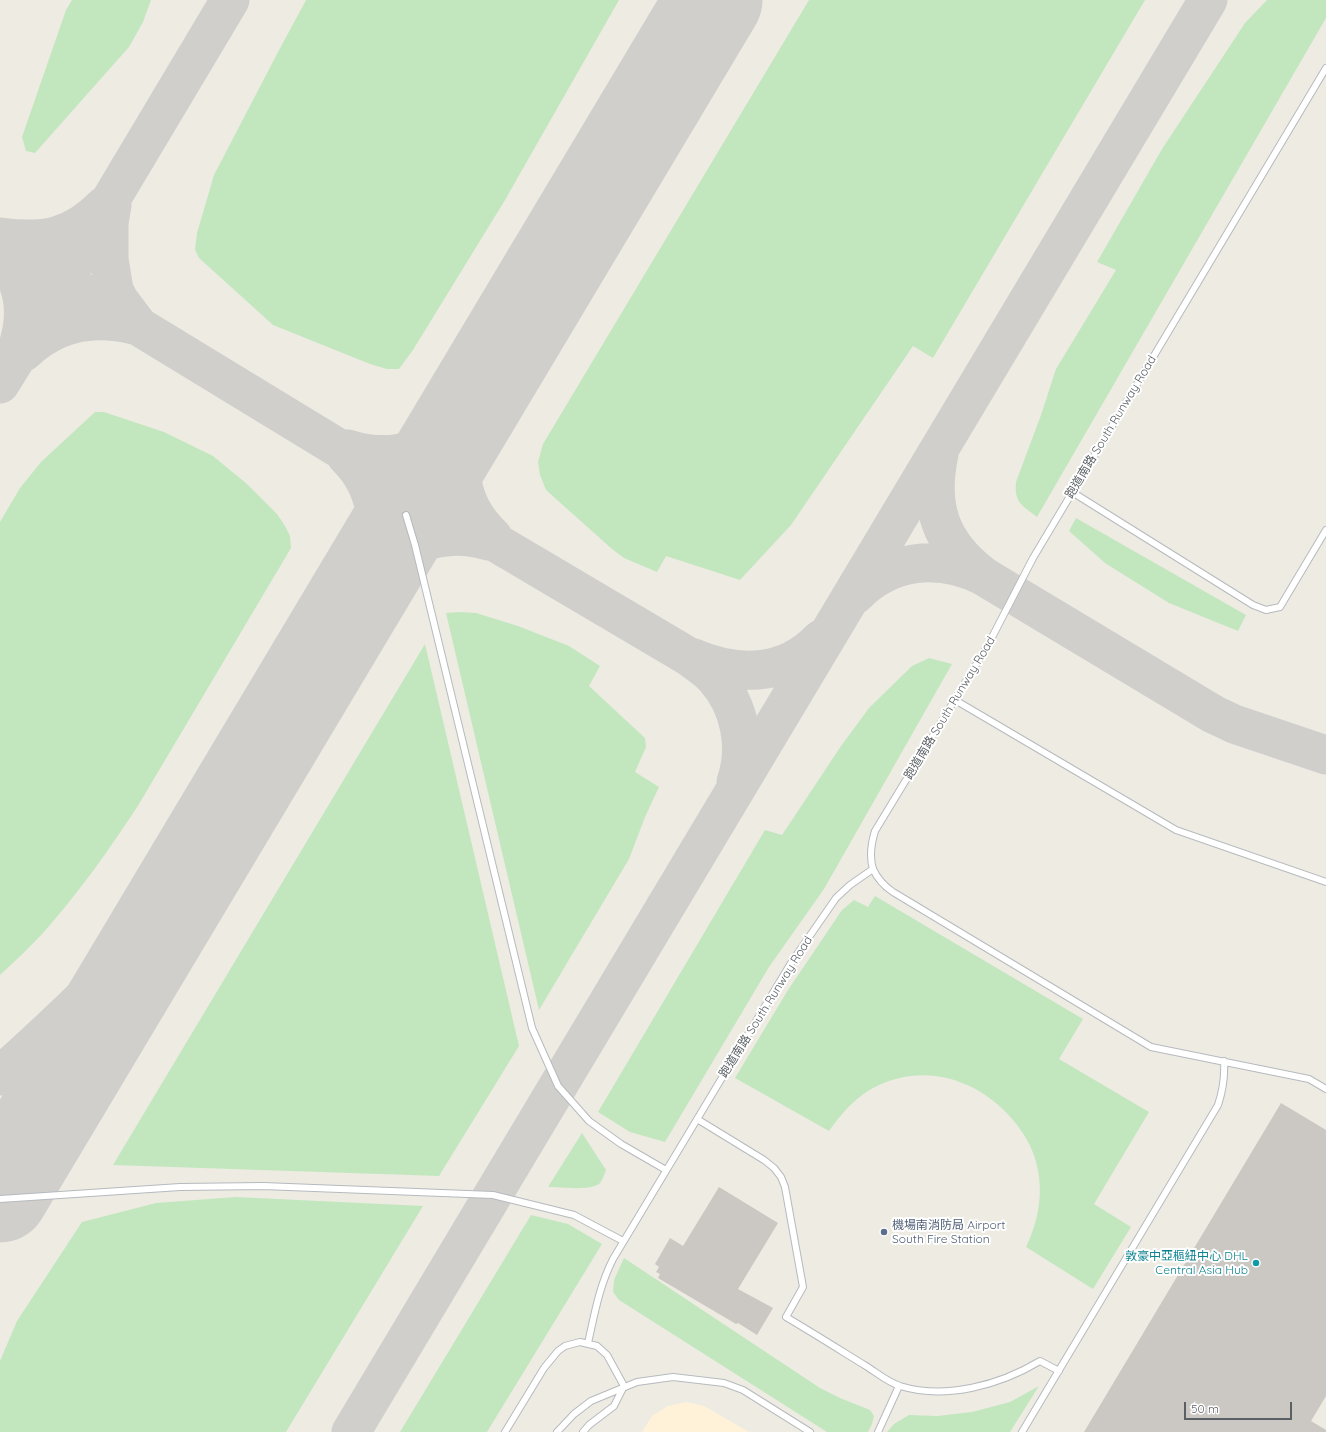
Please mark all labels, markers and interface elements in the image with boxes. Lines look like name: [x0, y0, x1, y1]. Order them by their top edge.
street label: 跑道南路 South Runway Road: [1063, 353, 1159, 501]
street label: 跑道南路 South Runway Road: [902, 634, 998, 782]
street label: 跑道南路 South Runway Road: [716, 934, 816, 1080]
place label: 機場南消防局 Airport South Fire Station: [892, 1218, 1005, 1246]
marker: 機場南消防局 Airport South Fire Station: [879, 1227, 889, 1237]
place label: 敦豪中亞樞紐中心 DHL Central Asia Hub: [1125, 1249, 1248, 1277]
marker: 敦豪中亞樞紐中心 DHL Central Asia Hub: [1251, 1258, 1261, 1268]
scale bar: [1186, 1394, 1294, 1420]
text: 50 m: [1191, 1401, 1219, 1416]

